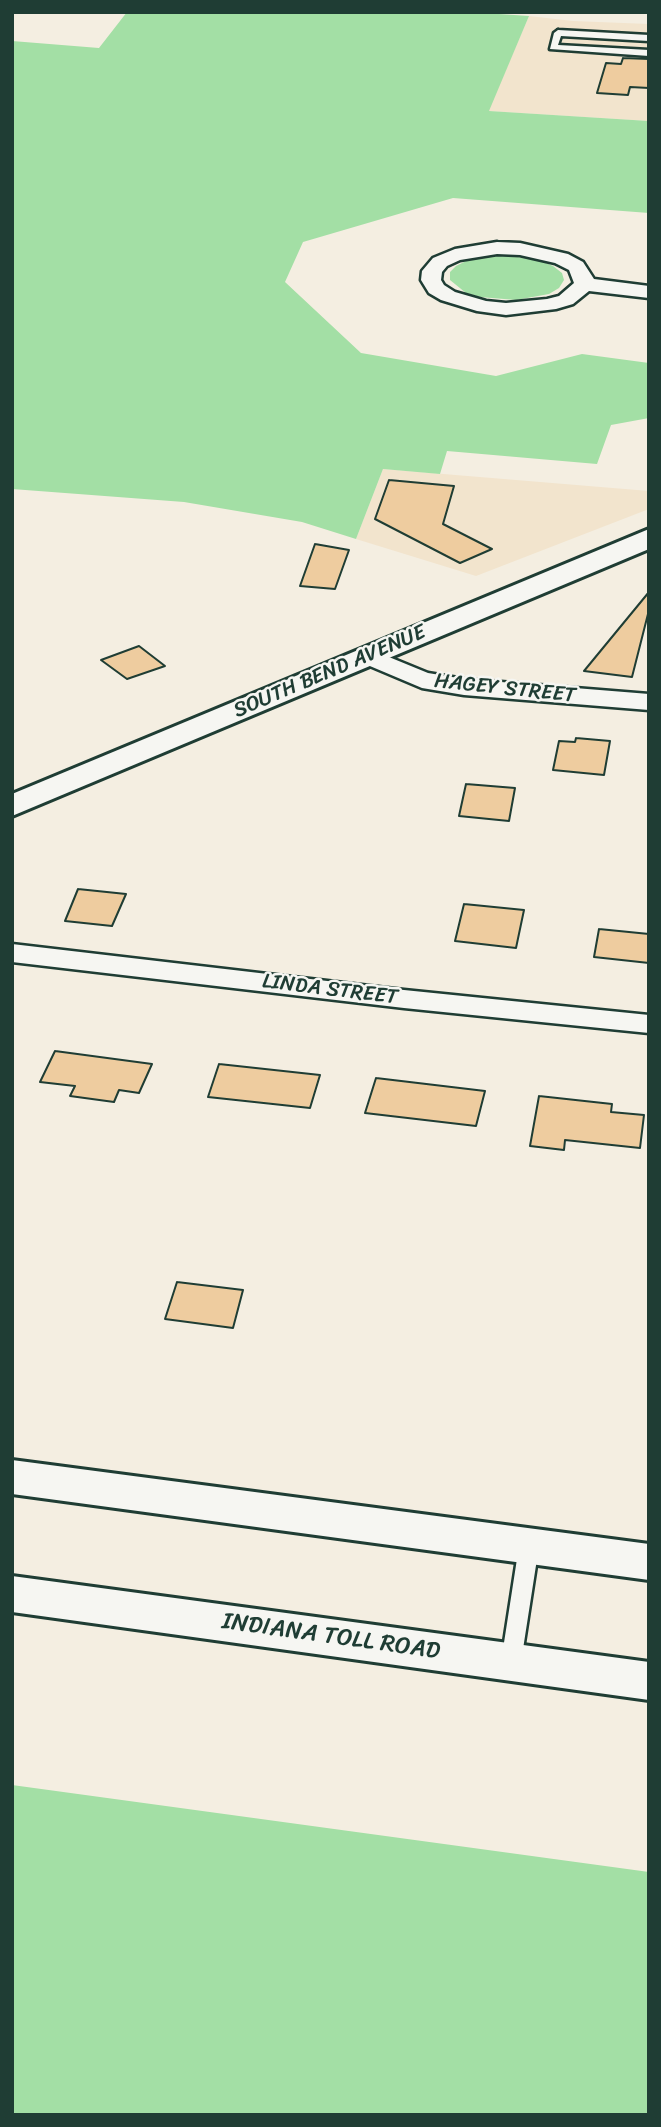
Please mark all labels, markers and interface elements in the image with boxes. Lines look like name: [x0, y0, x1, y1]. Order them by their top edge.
street label: SOUTH BEND AVENUE: [230, 620, 430, 724]
street label: HAGEY STREET: [433, 669, 577, 709]
street label: LINDA STREET: [261, 969, 399, 1011]
street label: INDIANA TOLL ROAD: [220, 1607, 442, 1667]

